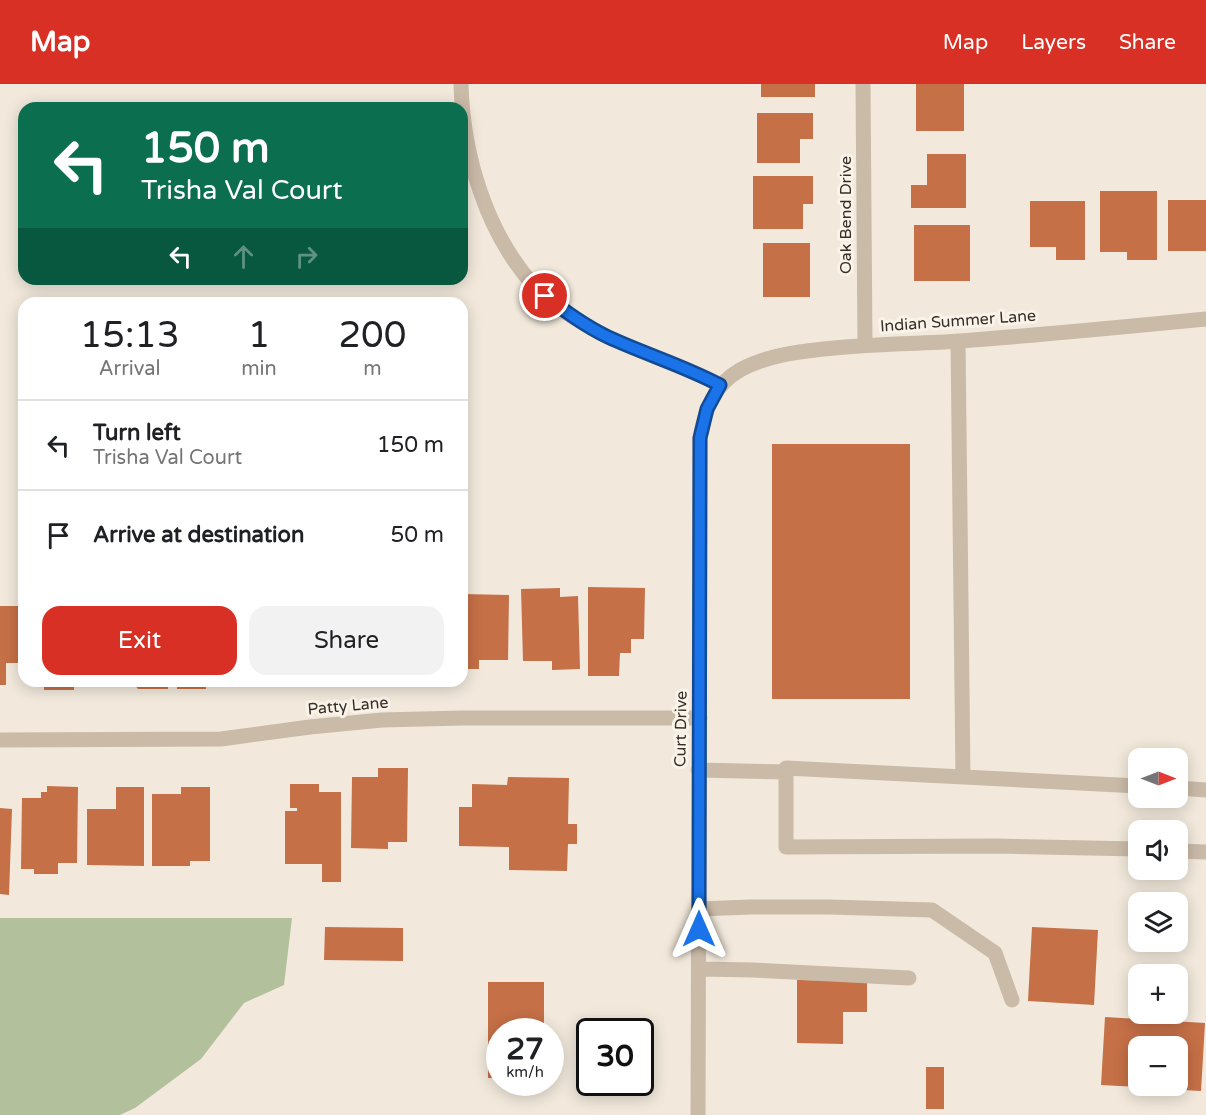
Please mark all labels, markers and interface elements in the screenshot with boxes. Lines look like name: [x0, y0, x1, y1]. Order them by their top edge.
text: Map: [30, 25, 90, 59]
text: Map: [943, 30, 988, 55]
text: Layers: [1021, 30, 1086, 55]
text: Share: [1119, 30, 1176, 55]
text: 150 m: [141, 123, 270, 174]
icon: left: [42, 126, 120, 204]
street label: Oak Bend Drive: [836, 156, 856, 274]
text: Trisha Val Court: [141, 174, 343, 207]
icon: left: [164, 240, 197, 273]
icon: ahead: [227, 240, 260, 273]
icon: right: [290, 240, 323, 273]
pin: [519, 270, 570, 321]
icon: arrive: [528, 279, 561, 312]
street label: Indian Summer Lane: [879, 306, 1037, 336]
text: 15:13: [80, 314, 180, 357]
text: 1: [248, 314, 270, 357]
text: 200: [338, 314, 406, 357]
text: Arrival: [99, 357, 161, 381]
text: min: [241, 357, 277, 381]
text: m: [363, 357, 382, 381]
text: Turn left: [93, 420, 181, 446]
icon: left: [42, 429, 75, 462]
text: 150 m: [377, 432, 444, 458]
text: Trisha Val Court: [93, 446, 242, 470]
icon: arrive: [42, 519, 75, 552]
text: Arrive at destination: [93, 522, 304, 548]
text: 50 m: [390, 522, 444, 548]
button: Exit: [42, 606, 237, 675]
button: Share: [249, 606, 444, 675]
street label: Curt Drive: [670, 691, 692, 767]
street label: Patty Lane: [307, 693, 389, 719]
north arrow: [1128, 748, 1188, 808]
map controls: [1128, 748, 1188, 1096]
button: sound: [1128, 820, 1188, 880]
button: layers: [1128, 892, 1188, 952]
position arrow: [667, 897, 731, 961]
button: +: [1128, 964, 1188, 1024]
speed limit sign: 30: [576, 1018, 654, 1096]
text: 27: [506, 1031, 544, 1068]
button: −: [1128, 1036, 1188, 1096]
text: km/h: [506, 1063, 544, 1081]

